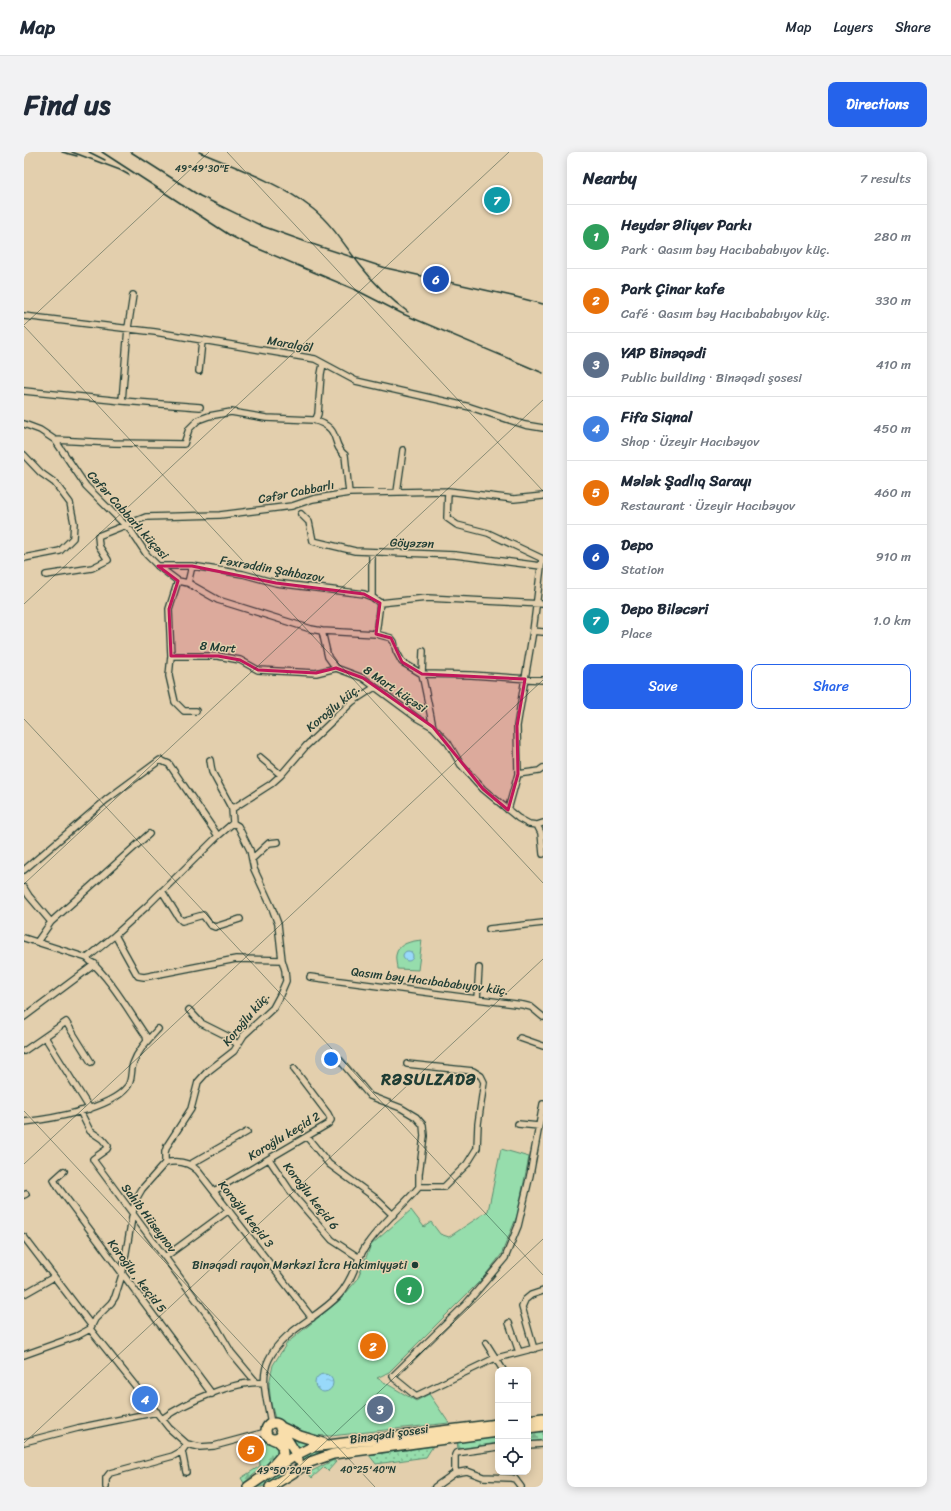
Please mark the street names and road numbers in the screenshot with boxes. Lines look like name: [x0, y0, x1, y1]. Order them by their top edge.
street label: Maralgöl: [266, 329, 315, 359]
street label: Cəfər Cabbarlı küçəsi: [82, 465, 175, 565]
street label: Cəfər Cabbarlı: [256, 474, 336, 510]
street label: Göyəzən: [389, 531, 435, 555]
street label: Fəxrəddin Şahbazov: [218, 549, 327, 589]
street label: 8 Mart: [199, 634, 237, 660]
street label: 8 Mart küçəsi: [358, 659, 432, 719]
street label: Koroğlu küç.: [301, 678, 365, 738]
street label: Qasım bəy Hacıbababıyov küç.: [350, 960, 510, 1002]
street label: Koroğlu küç.: [216, 987, 276, 1051]
street label: Koroğlu keçid 2: [243, 1106, 325, 1166]
street label: Koroğlu keçid 6: [277, 1157, 345, 1235]
street label: Koroğlu keçid 3: [212, 1175, 280, 1253]
street label: Sahib Hüseynov: [115, 1178, 183, 1258]
street label: Koroğlu , keçid 5: [102, 1234, 172, 1318]
street label: Binəqədi şosesi: [348, 1417, 431, 1450]

